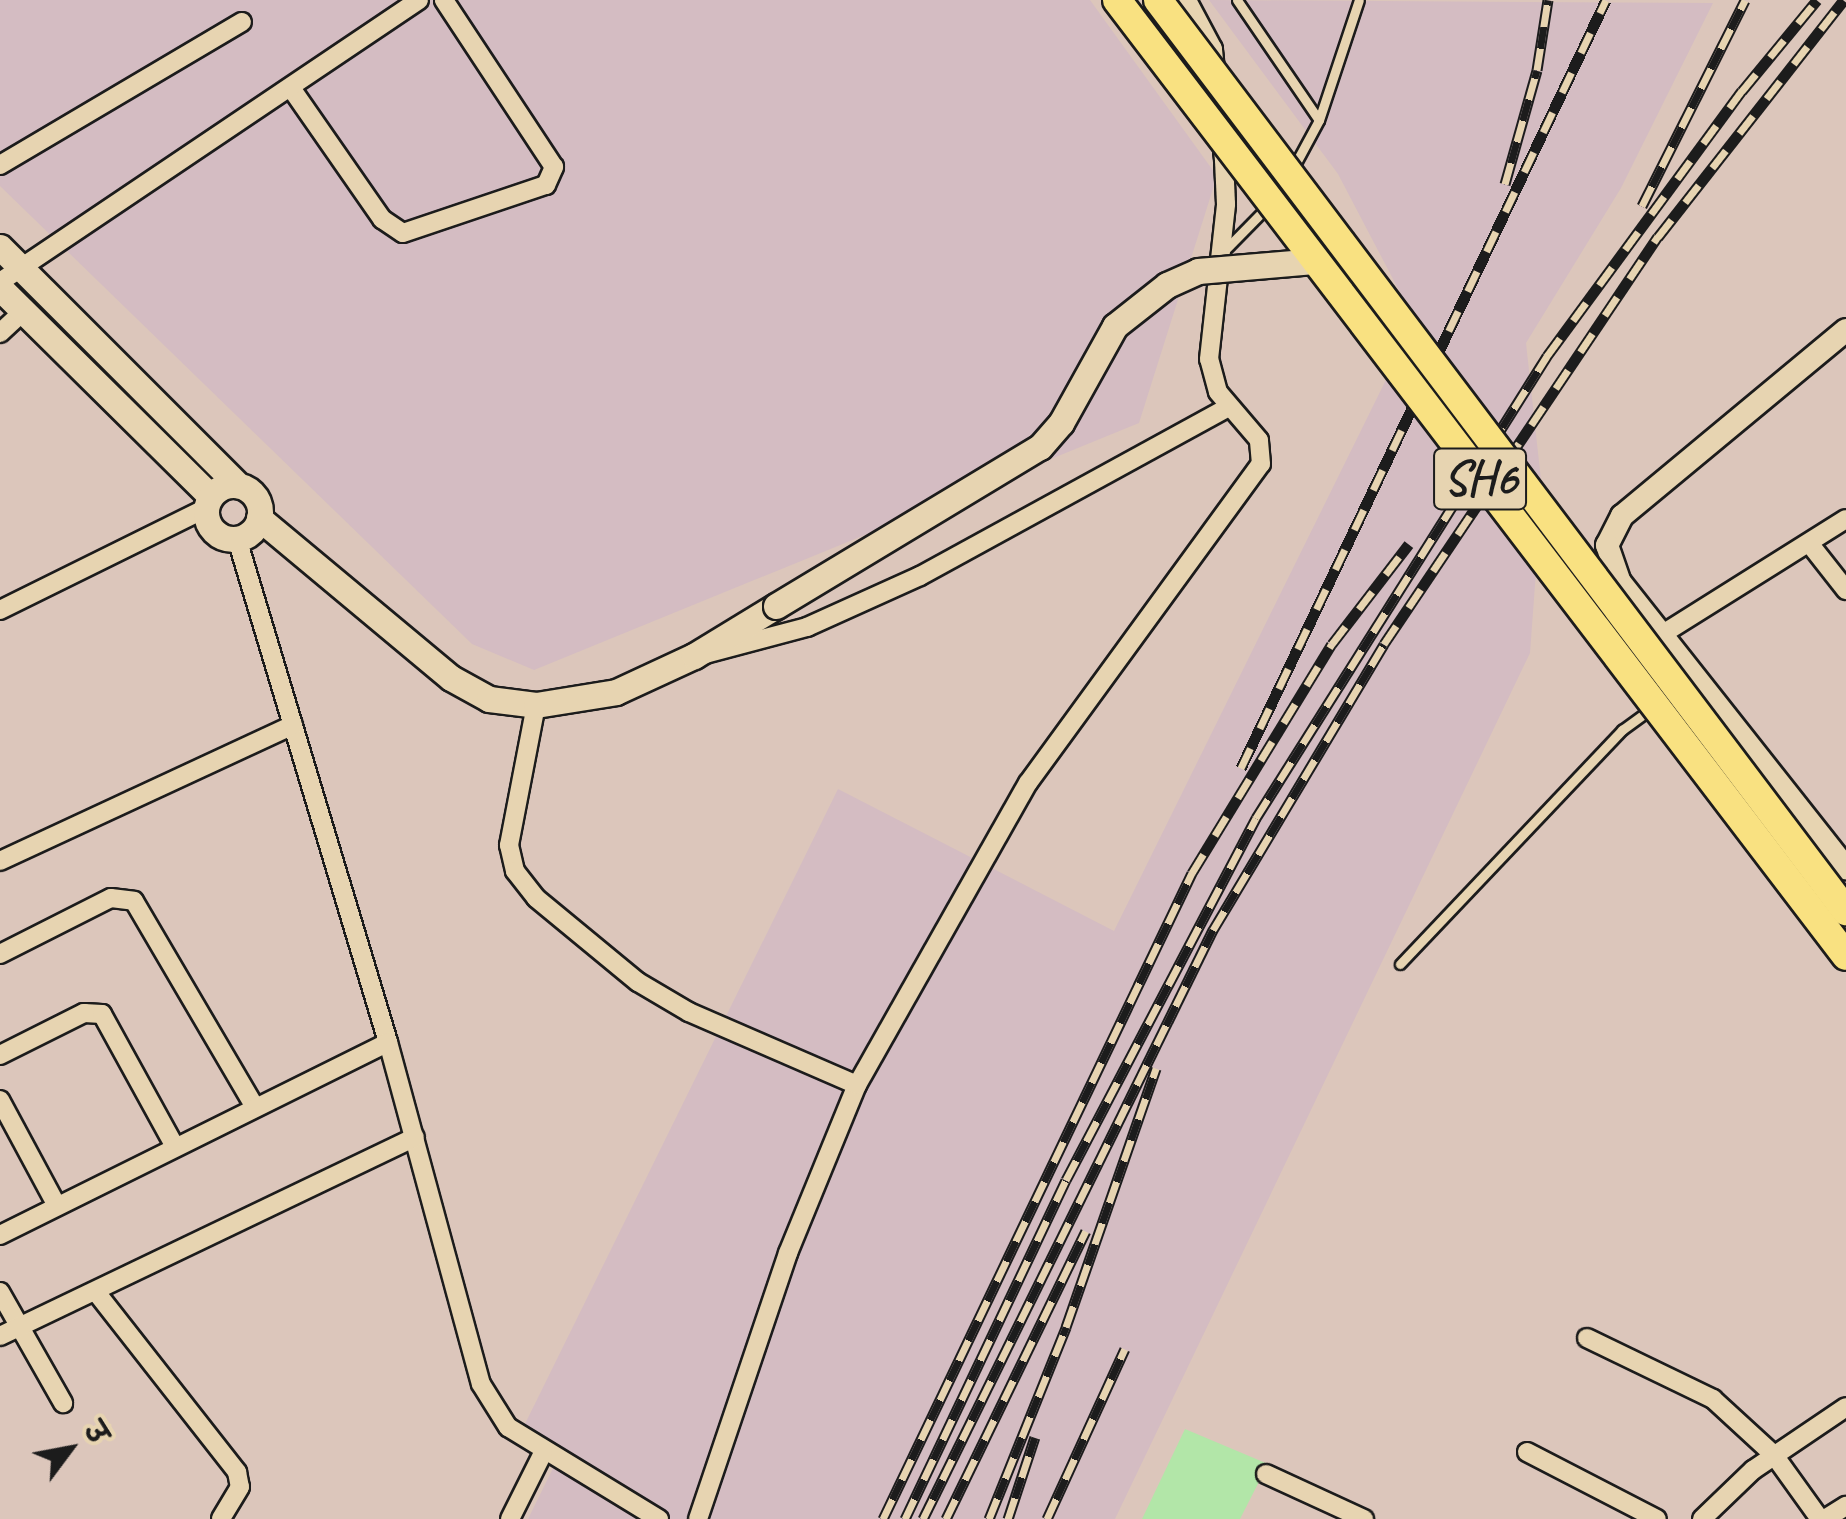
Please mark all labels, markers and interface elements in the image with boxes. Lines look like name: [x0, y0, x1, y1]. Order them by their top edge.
road number: SH6: [1432, 436, 1528, 522]
north arrow: [20, 1399, 120, 1499]
text: उ: [76, 1416, 116, 1450]

